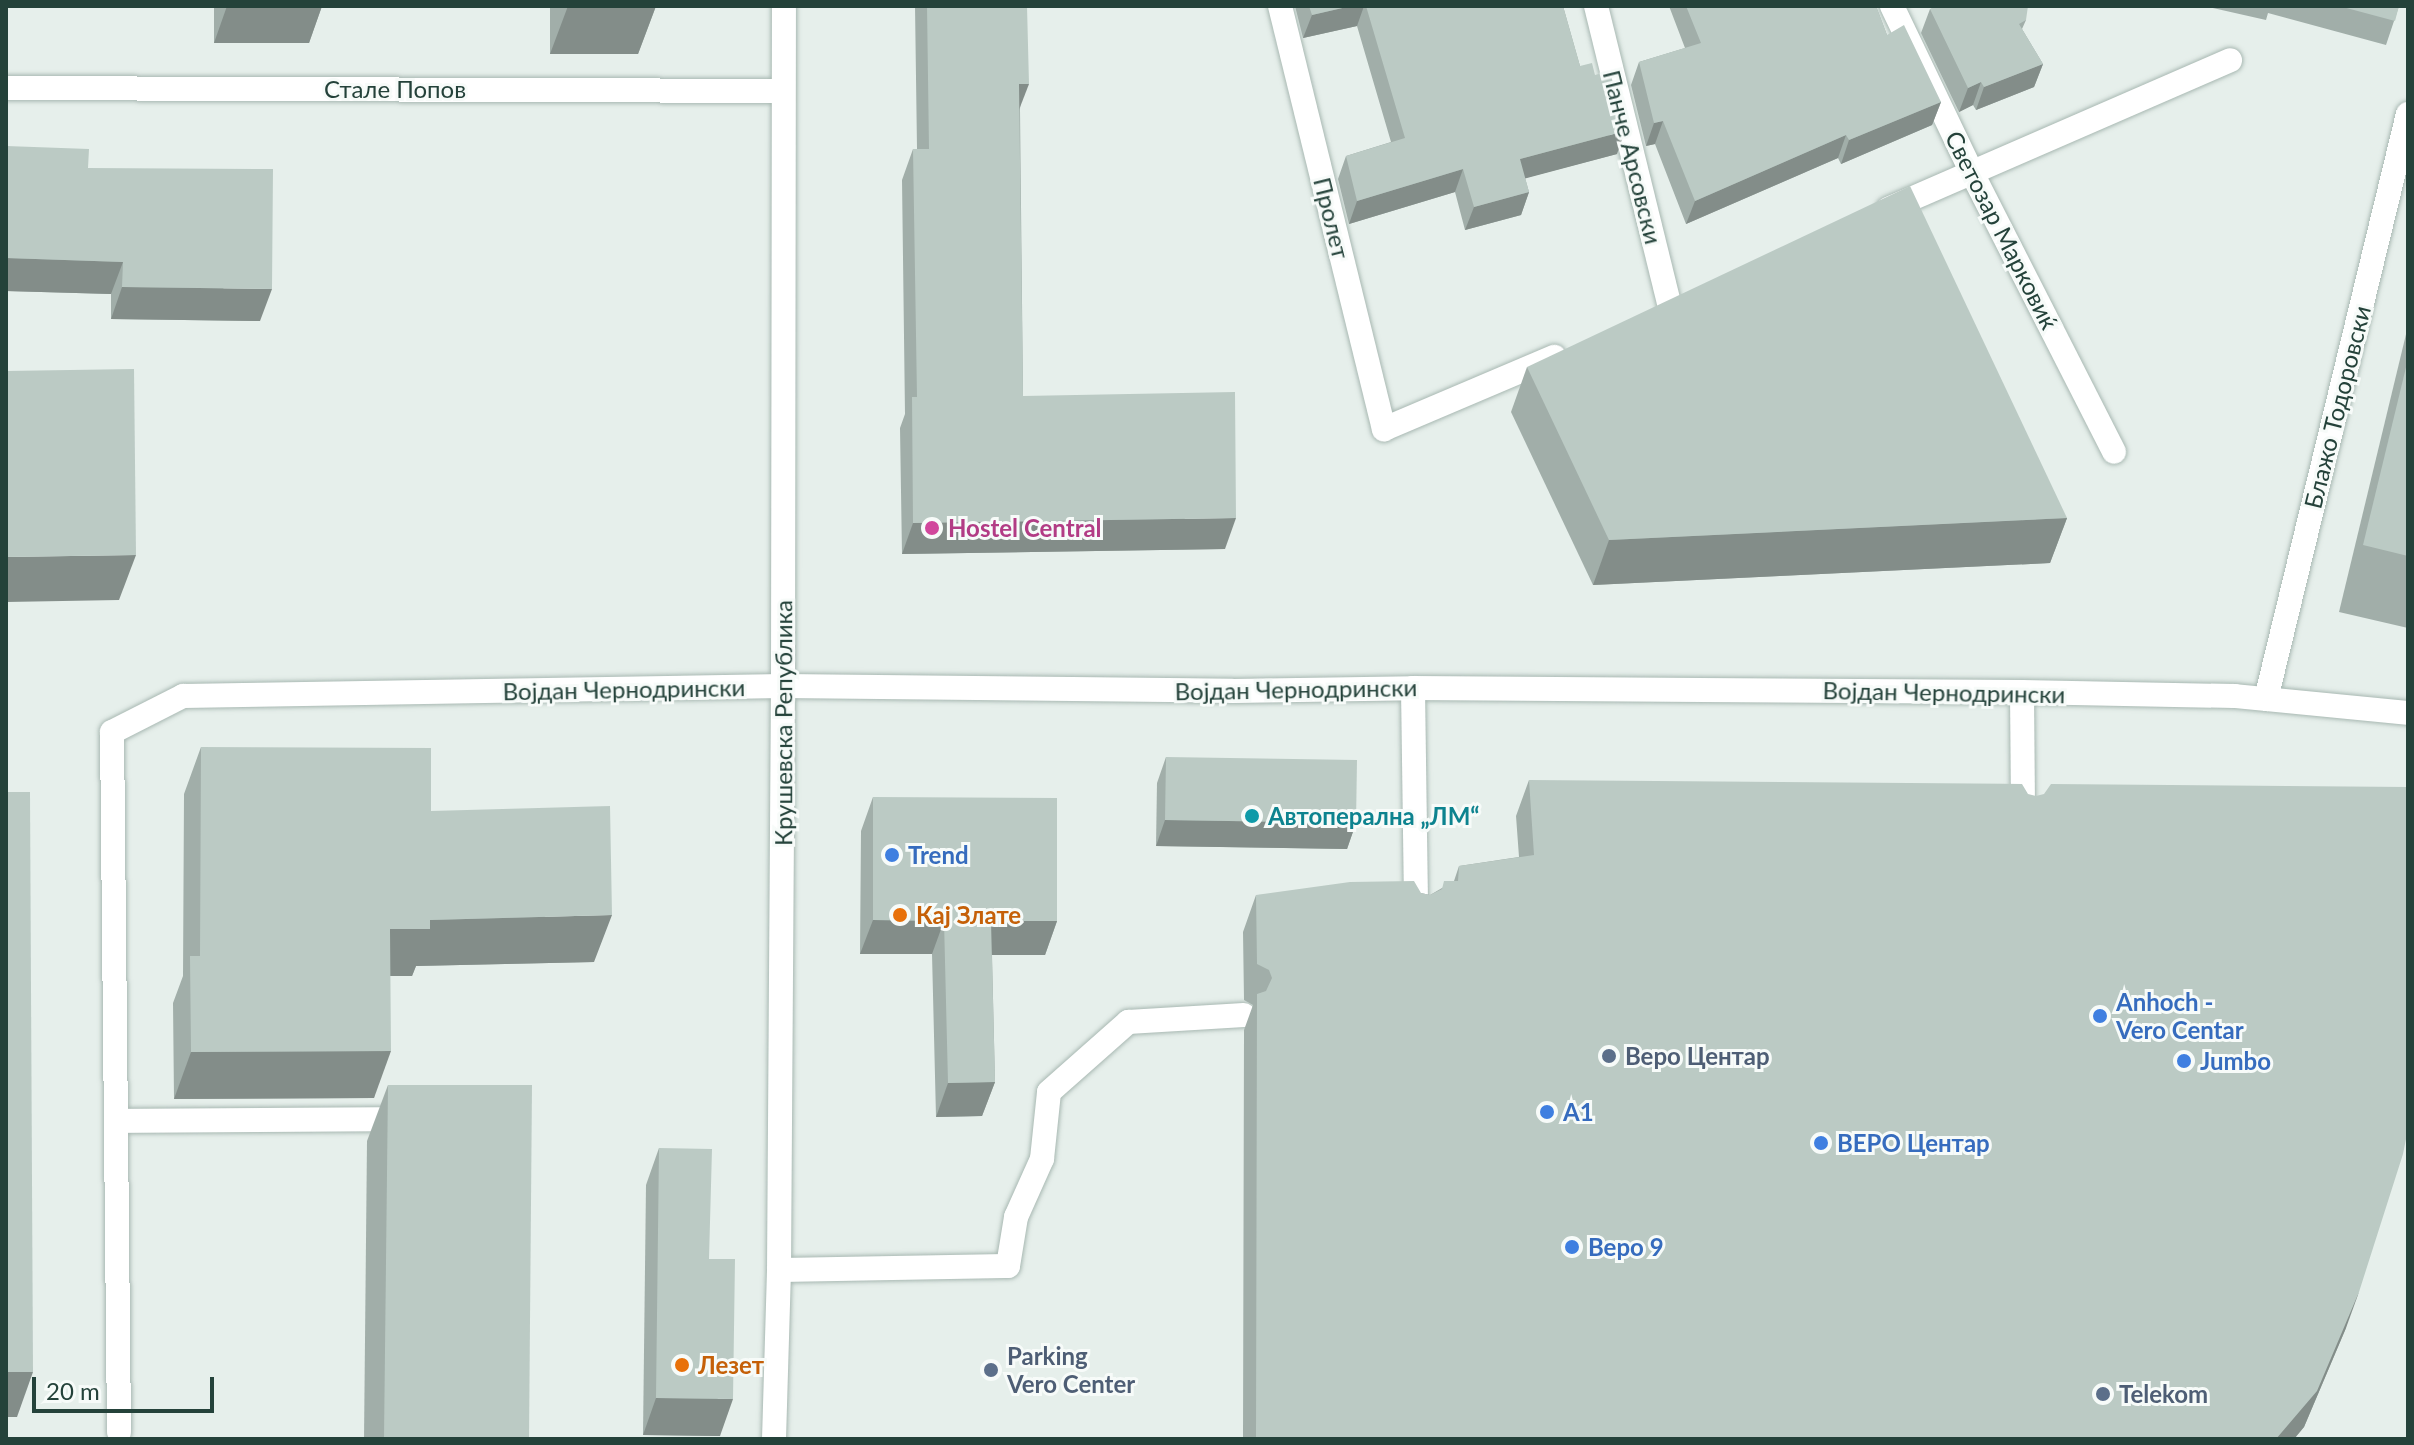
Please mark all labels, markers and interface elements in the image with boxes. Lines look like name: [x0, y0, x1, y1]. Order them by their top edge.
street label: Панче Арсовски: [1598, 67, 1668, 247]
street label: Стале Попов: [324, 75, 466, 103]
street label: Светозар Марковиќ: [1940, 126, 2064, 334]
street label: Пролет: [1308, 174, 1356, 262]
street label: Блажо Тодоровски: [2298, 303, 2376, 511]
place label: Hostel Central: [948, 514, 1102, 542]
marker: Hostel Central: [923, 519, 941, 537]
street label: Крушевска Република: [769, 600, 797, 846]
street label: Војдан Чернодрински: [502, 672, 746, 706]
street label: Војдан Чернодрински: [1174, 672, 1418, 706]
street label: Војдан Чернодрински: [1822, 675, 2066, 709]
place label: Автоперална „ЛМ“: [1268, 802, 1480, 830]
marker: Автоперална „ЛМ“: [1243, 807, 1261, 825]
place label: Trend: [908, 841, 969, 869]
marker: Trend: [883, 846, 901, 864]
place label: Кај Злате: [916, 901, 1021, 929]
marker: Кај Злате: [891, 906, 909, 924]
place label: Anhoch - Vero Centar: [2116, 988, 2244, 1044]
marker: Anhoch - Vero Centar: [2091, 1007, 2109, 1025]
place label: Веро Центар: [1625, 1042, 1770, 1070]
marker: Веро Центар: [1600, 1047, 1618, 1065]
place label: Jumbo: [2200, 1047, 2271, 1075]
marker: Jumbo: [2175, 1052, 2193, 1070]
place label: A1: [1563, 1098, 1594, 1126]
marker: A1: [1538, 1103, 1556, 1121]
place label: ВЕРО Центар: [1837, 1129, 1990, 1157]
marker: ВЕРО Центар: [1812, 1134, 1830, 1152]
place label: Веро 9: [1588, 1233, 1664, 1261]
marker: Веро 9: [1563, 1238, 1581, 1256]
place label: Parking Vero Center: [1007, 1342, 1135, 1398]
place label: Лезет: [698, 1351, 764, 1379]
marker: Лезет: [673, 1356, 691, 1374]
scale bar: [36, 1361, 218, 1411]
marker: Parking Vero Center: [982, 1361, 1000, 1379]
text: 20 m: [46, 1376, 100, 1405]
place label: Telekom: [2119, 1380, 2208, 1408]
marker: Telekom: [2094, 1385, 2112, 1403]

